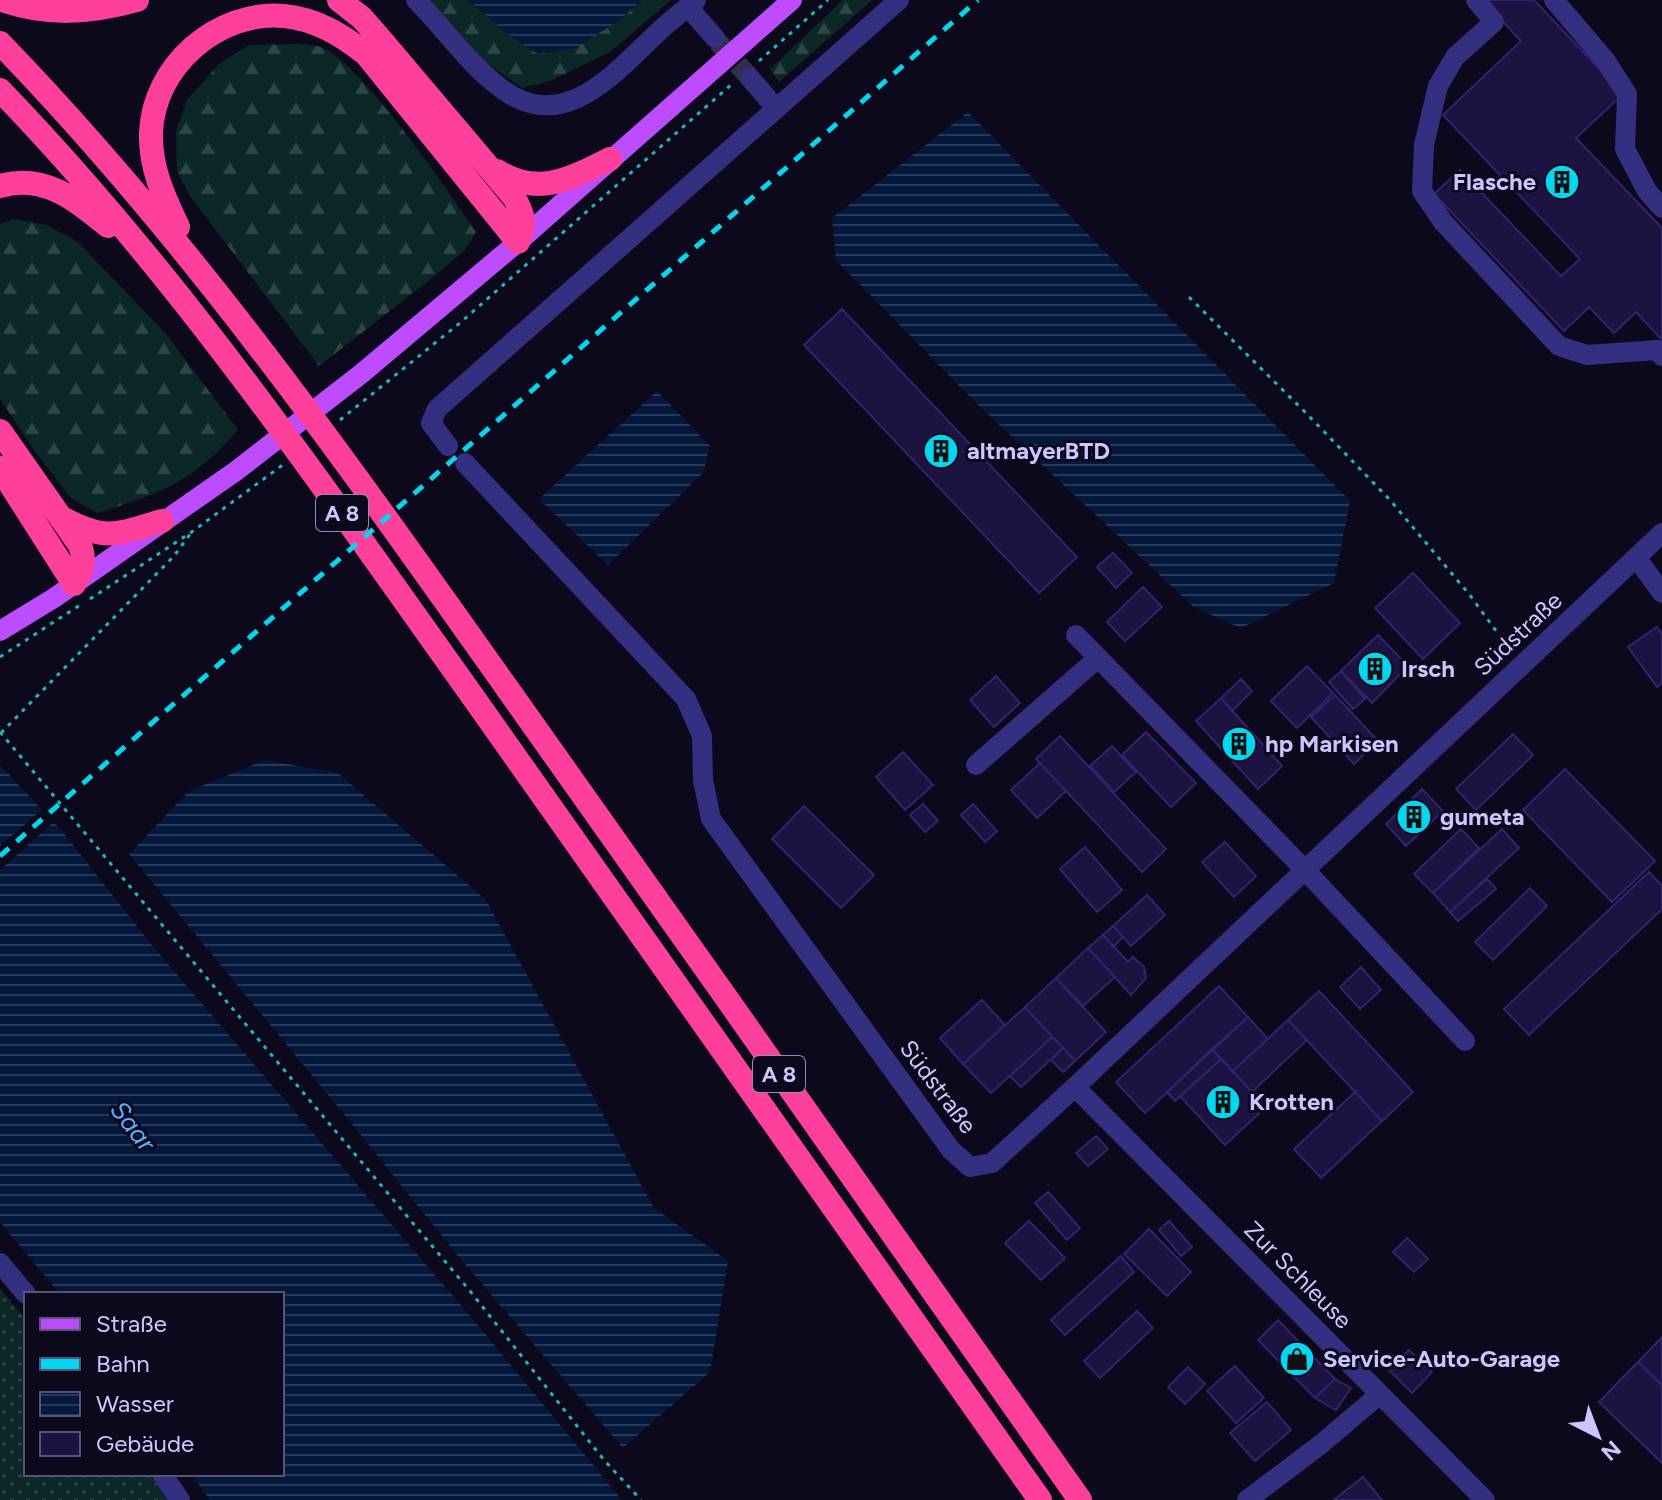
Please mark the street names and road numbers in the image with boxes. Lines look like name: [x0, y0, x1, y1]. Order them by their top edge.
road number: A 8: [316, 495, 368, 531]
street label: Südstraße: [1468, 586, 1568, 682]
street label: Südstraße: [894, 1034, 983, 1139]
road number: A 8: [753, 1056, 805, 1092]
street label: Zur Schleuse: [1239, 1215, 1358, 1334]

